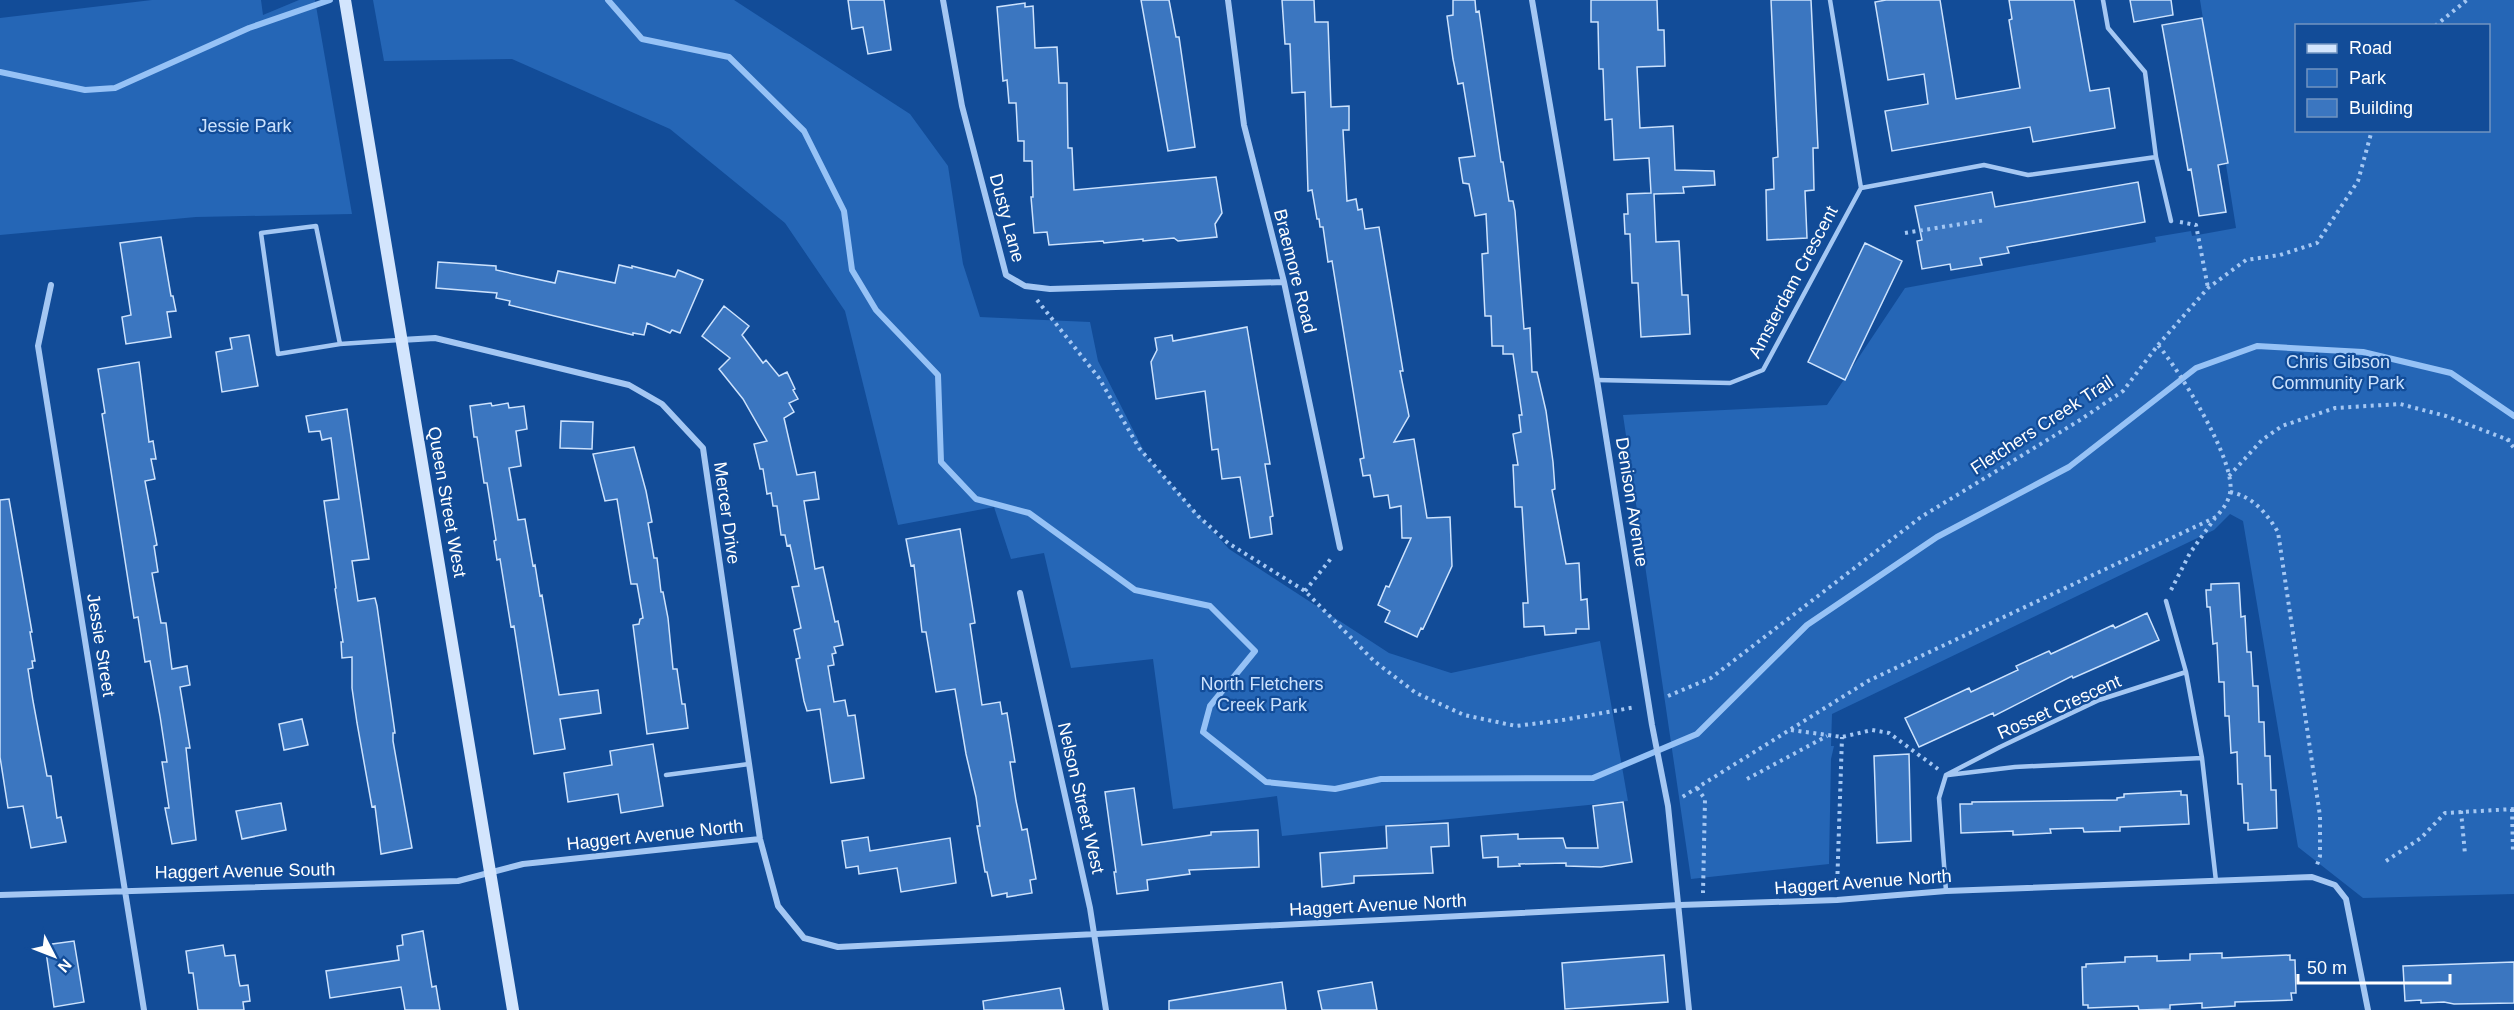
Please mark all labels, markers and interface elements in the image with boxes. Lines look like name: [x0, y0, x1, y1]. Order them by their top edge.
legend: [2295, 24, 2490, 132]
text: Road: [2349, 38, 2392, 58]
text: Park: [2349, 68, 2387, 88]
text: Building: [2349, 98, 2413, 118]
park label: Jessie Park: [198, 116, 293, 136]
street label: Dusty Lane: [986, 171, 1028, 265]
street label: Amsterdam Crescent: [1744, 203, 1842, 361]
street label: Braemore Road: [1270, 207, 1320, 335]
park label: Chris Gibson Community Park: [2271, 352, 2406, 393]
street label: Fletchers Creek Trail: [1967, 371, 2117, 479]
street label: Queen Street West: [424, 425, 470, 579]
street label: Denison Avenue: [1612, 436, 1652, 568]
street label: Mercer Drive: [710, 461, 744, 565]
street label: Jessie Street: [83, 592, 119, 698]
street label: Rosset Crescent: [1994, 671, 2124, 743]
park label: North Fletchers Creek Park: [1200, 674, 1324, 715]
street label: Nelson Street West: [1054, 720, 1108, 876]
street label: Haggert Avenue North: [566, 816, 744, 854]
street label: Haggert Avenue South: [154, 859, 336, 883]
street label: Haggert Avenue North: [1774, 866, 1952, 898]
street label: Haggert Avenue North: [1289, 890, 1467, 920]
north arrow: [24, 926, 84, 986]
scale bar: [2298, 947, 2450, 985]
text: N: [55, 956, 75, 976]
text: 50 m: [2307, 958, 2347, 978]

